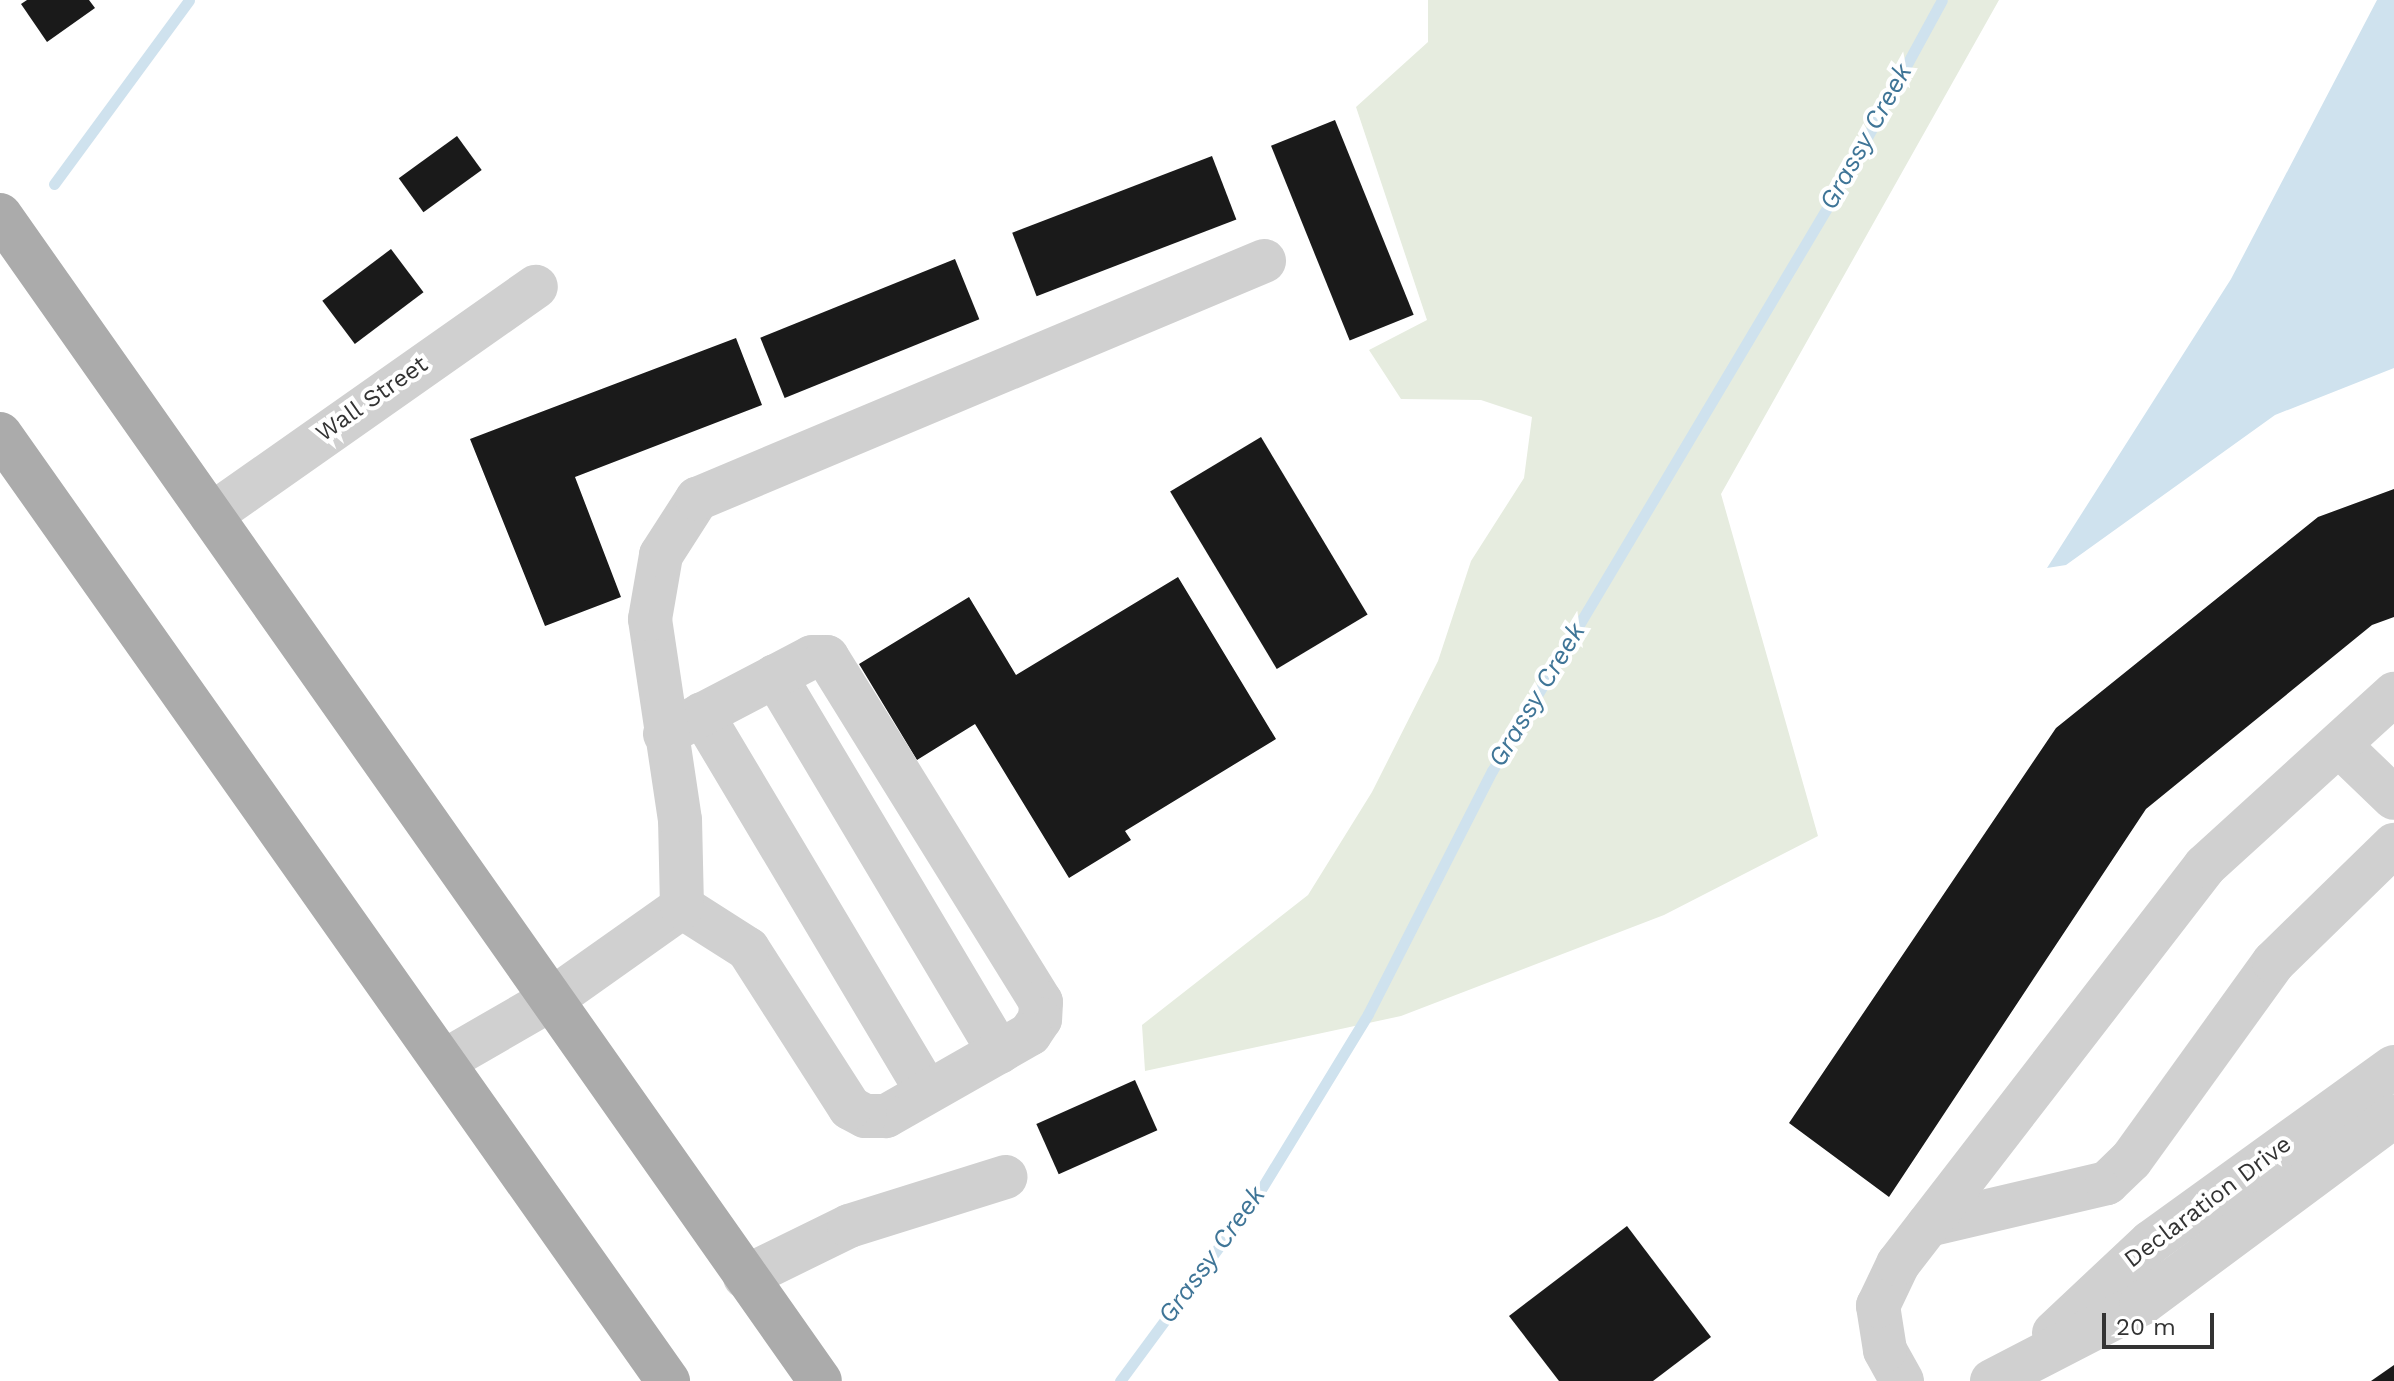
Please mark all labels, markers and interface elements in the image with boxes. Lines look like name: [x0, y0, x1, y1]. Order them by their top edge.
water label: Grassy Creek: [1813, 58, 1919, 216]
street label: Wall Street: [310, 350, 434, 448]
water label: Grassy Creek: [1482, 617, 1592, 773]
street label: Declaration Drive: [2119, 1130, 2297, 1274]
water label: Grassy Creek: [1152, 1180, 1272, 1330]
scale bar: [2106, 1297, 2218, 1347]
text: 20 m: [2116, 1313, 2176, 1341]

